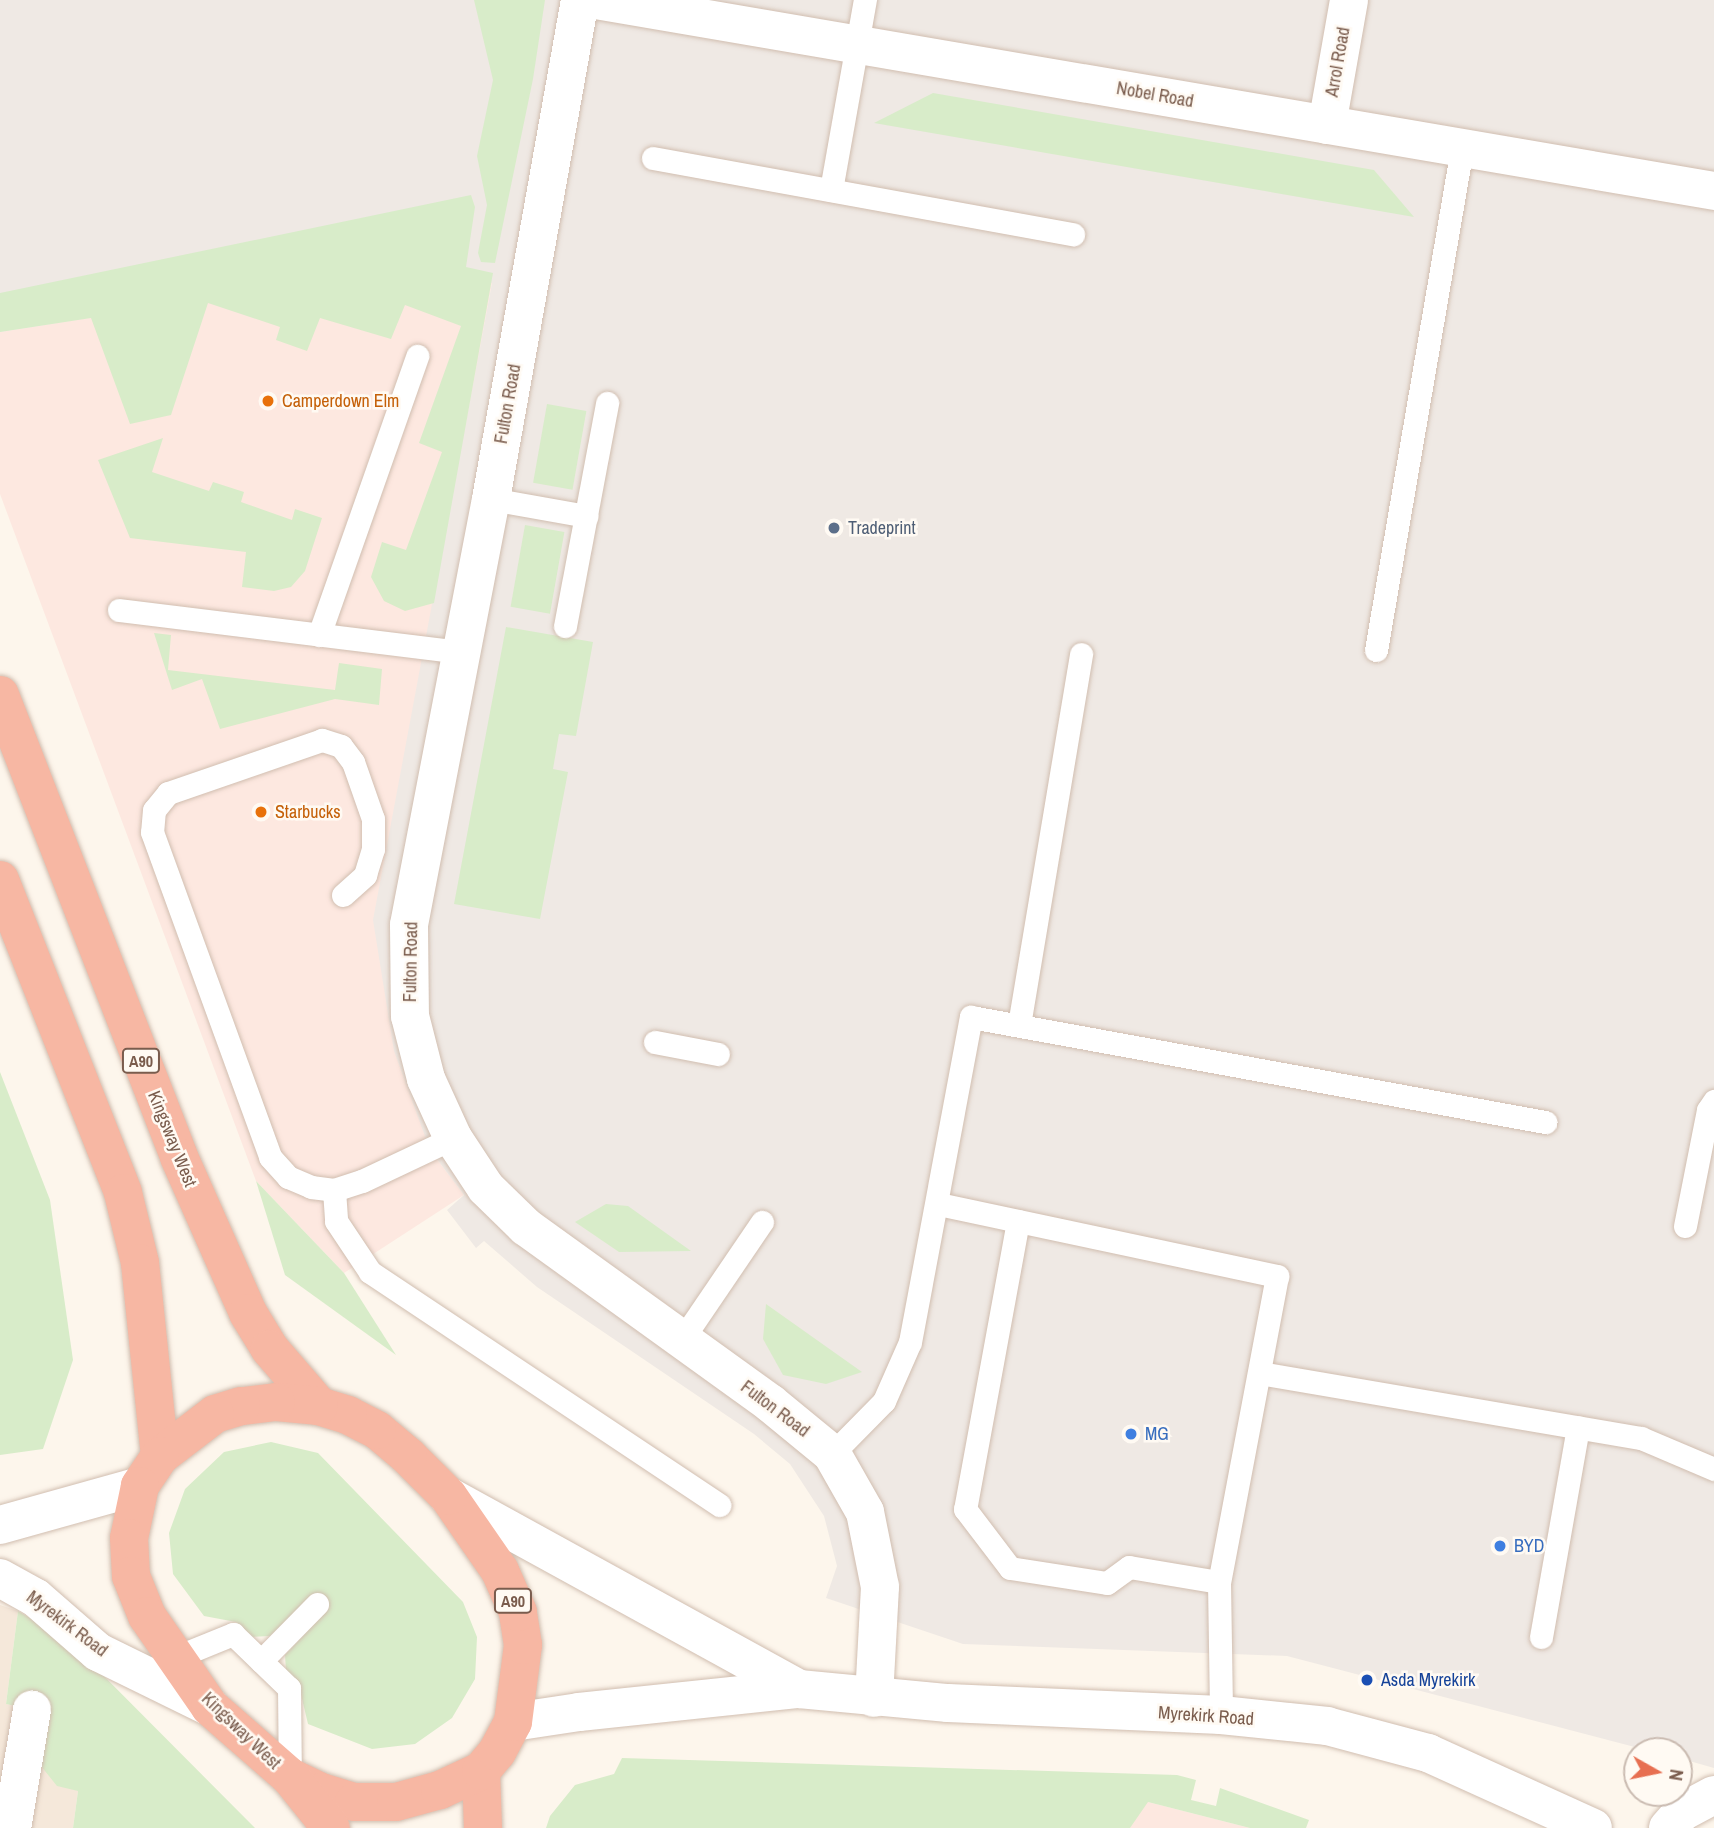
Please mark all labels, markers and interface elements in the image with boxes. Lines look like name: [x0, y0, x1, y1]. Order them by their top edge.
street label: Arrol Road: [1321, 25, 1355, 99]
street label: Nobel Road: [1115, 78, 1195, 112]
street label: Fulton Road: [490, 363, 526, 445]
place label: Camperdown Elm: [282, 390, 399, 412]
marker: Camperdown Elm: [260, 393, 276, 409]
place label: Tradeprint: [848, 517, 916, 539]
marker: Tradeprint: [826, 520, 842, 536]
place label: Starbucks: [275, 801, 341, 823]
marker: Starbucks: [253, 804, 269, 820]
street label: Fulton Road: [400, 922, 422, 1002]
road number: A90: [122, 1049, 160, 1074]
street label: Kingsway West: [143, 1088, 201, 1190]
street label: Fulton Road: [736, 1376, 814, 1442]
place label: MG: [1145, 1423, 1169, 1445]
marker: MG: [1123, 1426, 1139, 1442]
place label: BYD: [1514, 1535, 1544, 1557]
marker: BYD: [1492, 1538, 1508, 1554]
street label: Myrekirk Road: [22, 1587, 112, 1661]
road number: A90: [494, 1588, 532, 1614]
place label: Asda Myrekirk: [1381, 1669, 1475, 1691]
marker: Asda Myrekirk: [1359, 1672, 1375, 1688]
street label: Kingsway West: [197, 1688, 285, 1774]
street label: Myrekirk Road: [1157, 1702, 1255, 1730]
north arrow: [1623, 1737, 1693, 1807]
text: N: [1663, 1767, 1690, 1783]

